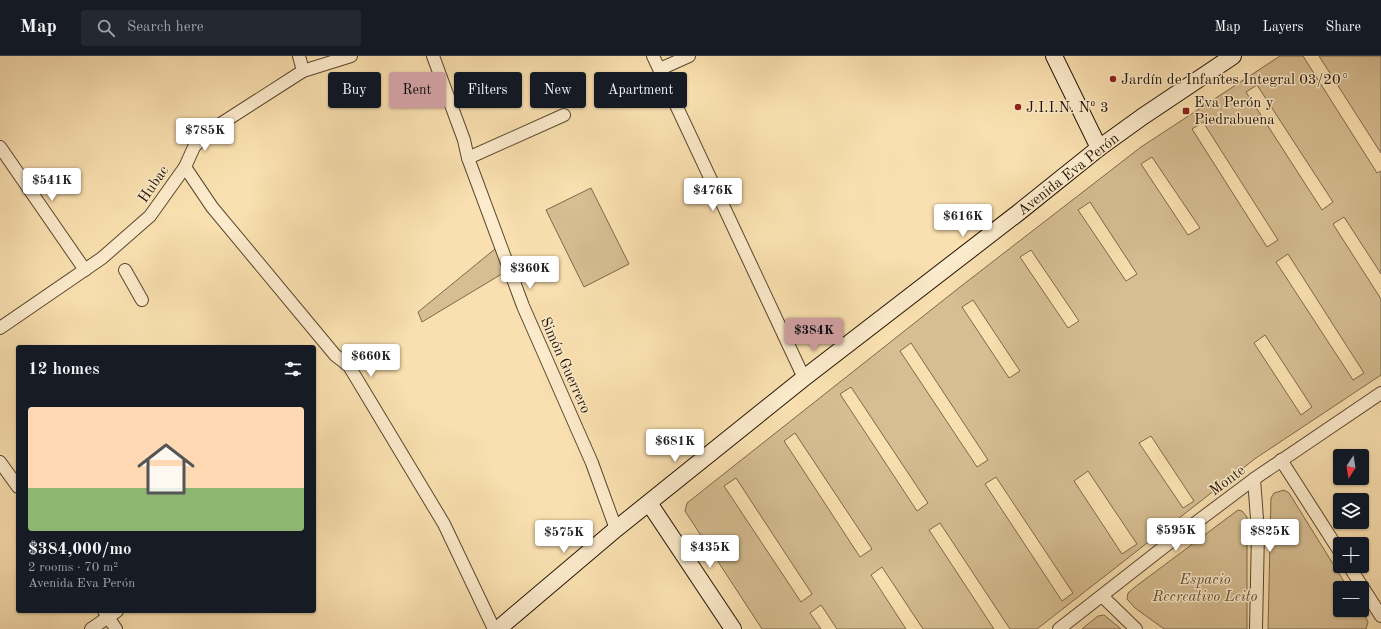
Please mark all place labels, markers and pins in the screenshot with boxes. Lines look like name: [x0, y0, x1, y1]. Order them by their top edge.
place label: Jardín de Infantes Integral 03/20°: [1121, 73, 1349, 88]
marker: Jardín de Infantes Integral 03/20°: [1108, 74, 1118, 84]
place label: Eva Perón y Piedrabuena: [1194, 96, 1275, 128]
place label: J.I.I.N. Nº 3: [1026, 101, 1109, 116]
marker: J.I.I.N. Nº 3: [1013, 102, 1023, 112]
marker: Eva Perón y Piedrabuena: [1181, 106, 1191, 116]
pin: $785K: [177, 118, 233, 152]
pin: $541K: [24, 168, 80, 202]
pin: $476K: [685, 178, 741, 212]
pin: $616K: [935, 204, 991, 238]
pin: $360K: [502, 256, 558, 290]
pin: $384K: [786, 318, 842, 352]
pin: $660K: [343, 344, 399, 378]
pin: $681K: [647, 429, 703, 463]
pin: $595K: [1148, 518, 1204, 552]
pin: $825K: [1242, 519, 1298, 553]
pin: $575K: [536, 520, 592, 554]
pin: $435K: [682, 535, 738, 569]

